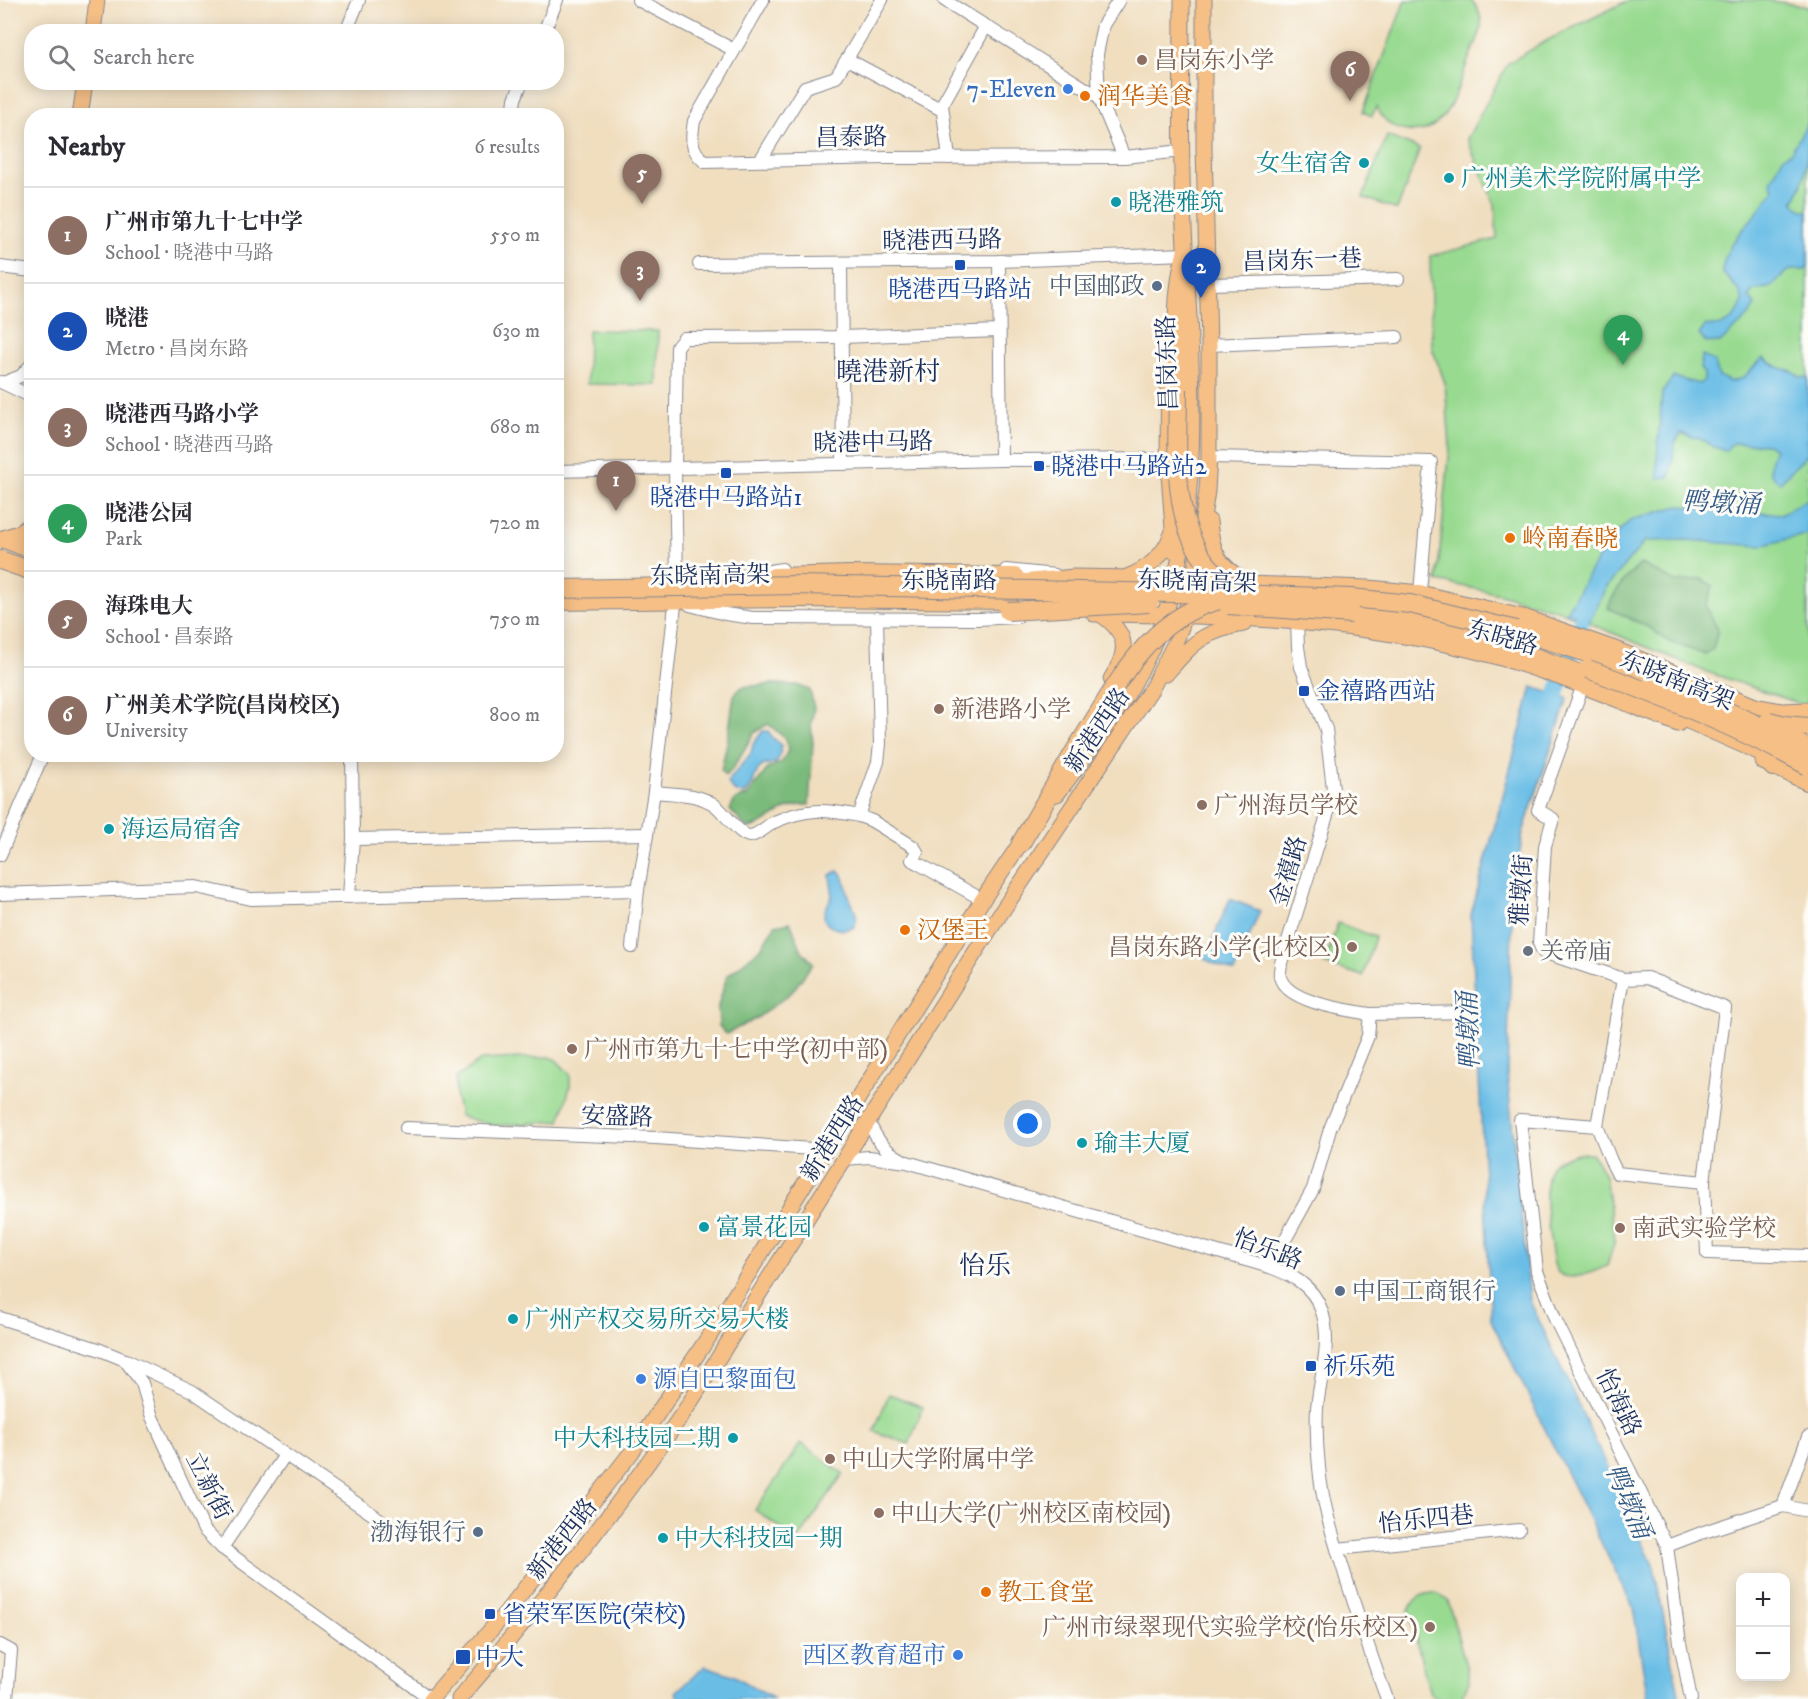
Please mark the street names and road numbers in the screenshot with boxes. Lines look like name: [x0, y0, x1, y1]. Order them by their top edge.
street label: 昌泰路: [815, 122, 887, 154]
street label: 晓港西马路: [882, 225, 1002, 257]
street label: 昌岗东一巷: [1242, 244, 1363, 278]
street label: 昌岗东路: [1151, 314, 1185, 411]
street label: 晓港中马路: [813, 427, 933, 459]
street label: 东晓南高架: [650, 560, 770, 592]
street label: 东晓南高架: [1136, 565, 1257, 599]
street label: 东晓南路: [901, 566, 997, 596]
street label: 东晓路: [1464, 614, 1541, 662]
street label: 东晓南高架: [1615, 645, 1738, 717]
street label: 新港西路: [1059, 682, 1137, 779]
street label: 金禧路: [1264, 832, 1314, 910]
street label: 雅墩街: [1505, 853, 1539, 927]
street label: 新港西路: [795, 1090, 871, 1187]
street label: 安盛路: [580, 1101, 653, 1133]
street label: 怡乐路: [1229, 1223, 1307, 1277]
street label: 怡海路: [1589, 1364, 1647, 1441]
street label: 立新街: [178, 1448, 238, 1525]
street label: 新港西路: [521, 1493, 604, 1587]
street label: 怡乐四巷: [1377, 1500, 1475, 1540]

